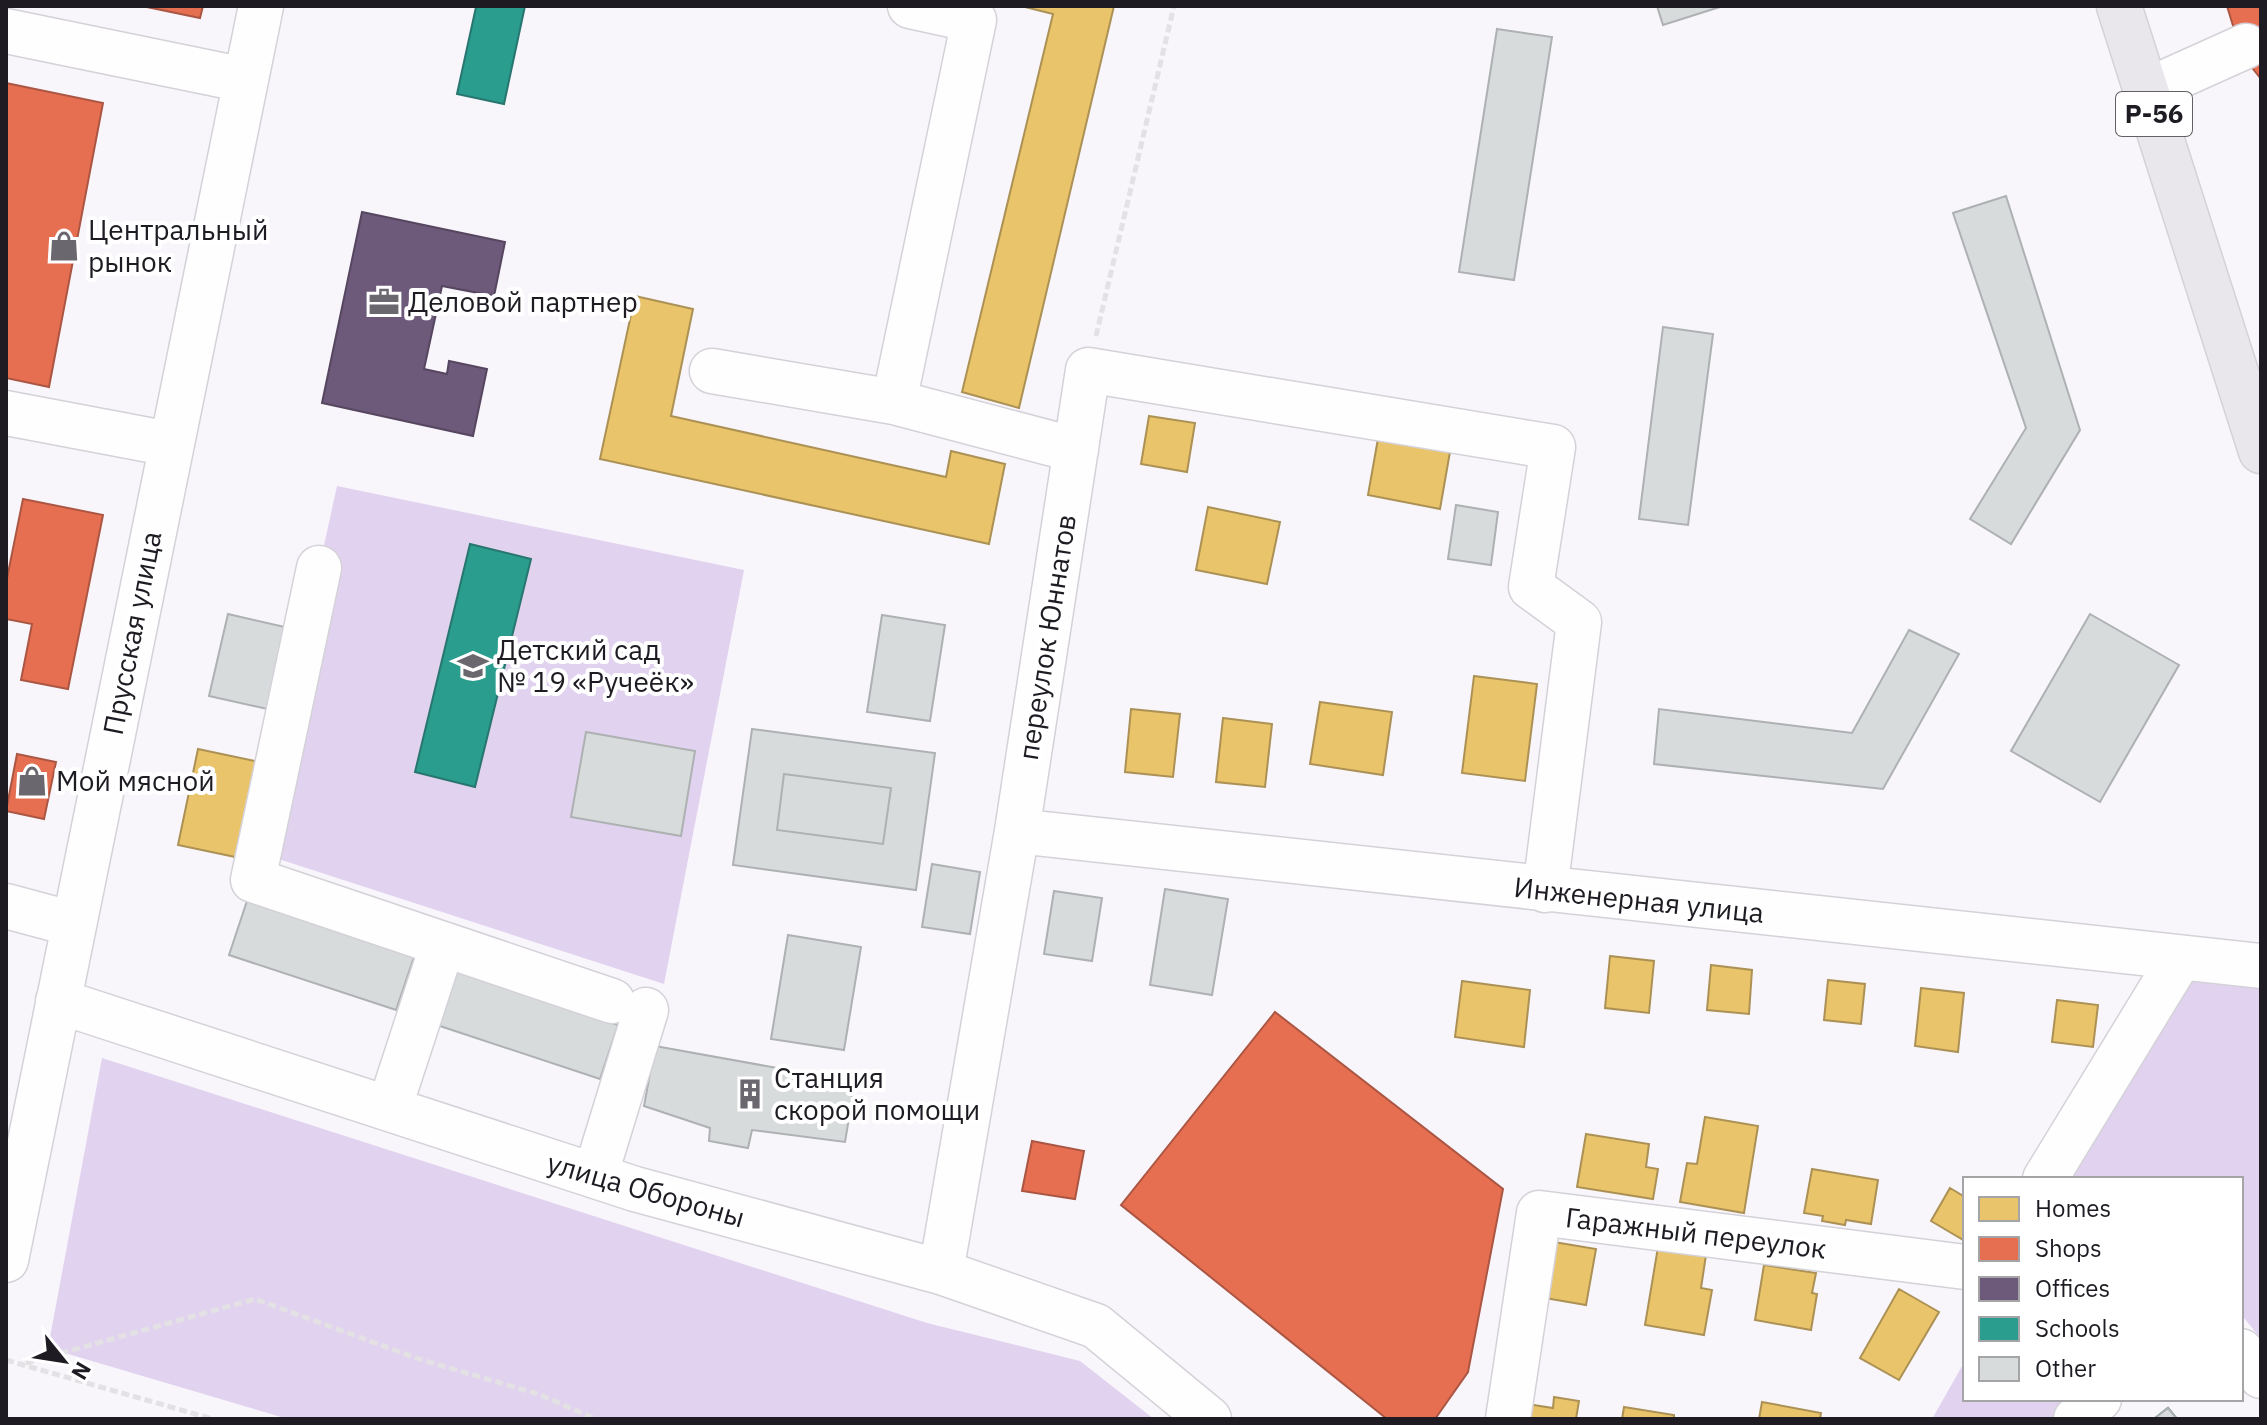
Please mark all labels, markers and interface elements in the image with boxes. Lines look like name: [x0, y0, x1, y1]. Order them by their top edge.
road number: Р-56: [2116, 92, 2192, 136]
place label: Центральный рынок: [88, 211, 268, 280]
shop icon: Центральный рынок: [47, 229, 81, 263]
place label: Деловой партнер: [408, 283, 638, 320]
office icon: Деловой партнер: [367, 285, 401, 319]
street label: переулок Юннатов: [1009, 511, 1084, 762]
street label: Прусская улица: [94, 528, 169, 738]
place label: Детский сад № 19 «Ручеёк»: [497, 631, 694, 700]
school or university icon: Детский сад № 19 «Ручеёк»: [456, 649, 490, 683]
place label: Мой мясной: [56, 762, 215, 799]
shop icon: Мой мясной: [15, 764, 49, 798]
street label: Инженерная улица: [1512, 868, 1766, 931]
place label: Станция скорой помощи: [774, 1059, 980, 1128]
building icon: Станция скорой помощи: [733, 1077, 767, 1111]
street label: улица Обороны: [543, 1144, 749, 1235]
legend: [1963, 1177, 2243, 1401]
text: Homes: [2035, 1192, 2111, 1224]
street label: Гаражный переулок: [1564, 1198, 1829, 1267]
text: Shops: [2035, 1232, 2102, 1264]
text: Offices: [2035, 1272, 2110, 1304]
text: Schools: [2035, 1312, 2120, 1344]
north arrow: [24, 1321, 104, 1401]
text: Other: [2035, 1352, 2096, 1384]
text: N: [65, 1357, 98, 1385]

